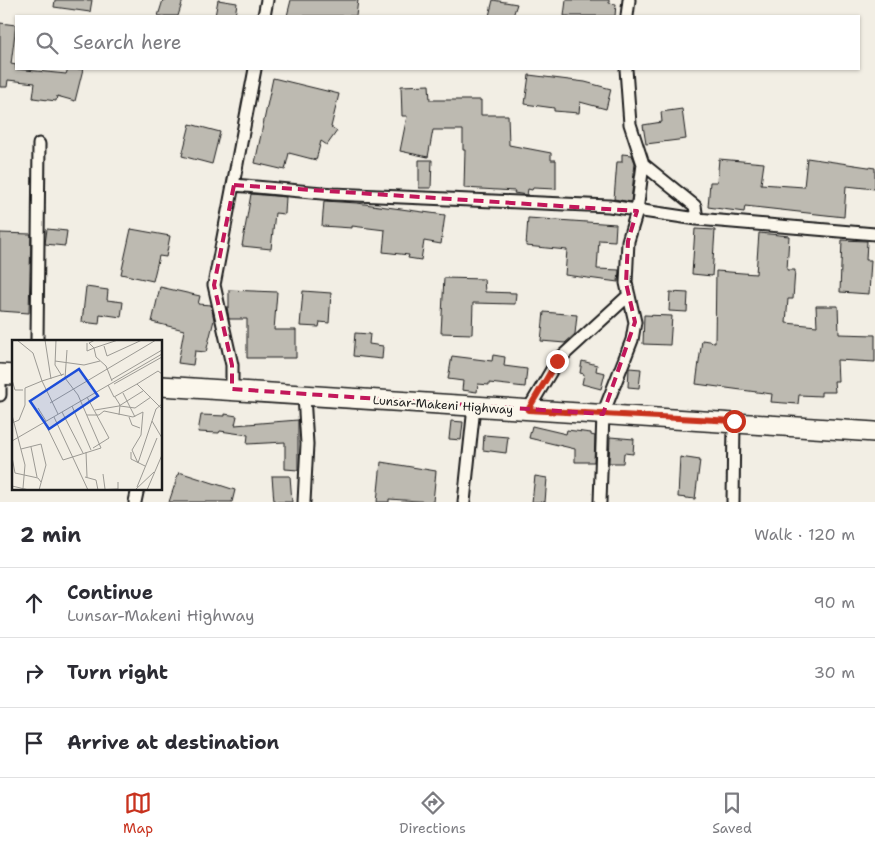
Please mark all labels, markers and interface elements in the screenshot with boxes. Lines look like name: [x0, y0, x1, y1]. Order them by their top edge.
search box: [15, 15, 860, 70]
icon: search: [33, 29, 61, 57]
text: Search here: [73, 30, 182, 55]
inset map: [12, 340, 162, 490]
route end: [546, 350, 569, 373]
street label: Lunsar-Makeni Highway: [372, 392, 514, 418]
route start: [723, 410, 746, 433]
text: 2 min: [20, 521, 81, 549]
text: Walk · 120 m: [754, 524, 855, 545]
text: Continue: [67, 580, 153, 605]
icon: ahead: [20, 589, 48, 617]
text: 90 m: [814, 592, 855, 613]
text: Lunsar-Makeni Highway: [67, 605, 254, 626]
icon: right: [20, 659, 48, 687]
text: Turn right: [67, 660, 168, 685]
text: 30 m: [814, 662, 855, 683]
icon: arrive: [20, 729, 48, 757]
text: Arrive at destination: [67, 730, 279, 755]
tab: Map: [123, 789, 153, 837]
tab: Directions: [399, 789, 466, 837]
tab: Saved: [712, 789, 752, 837]

